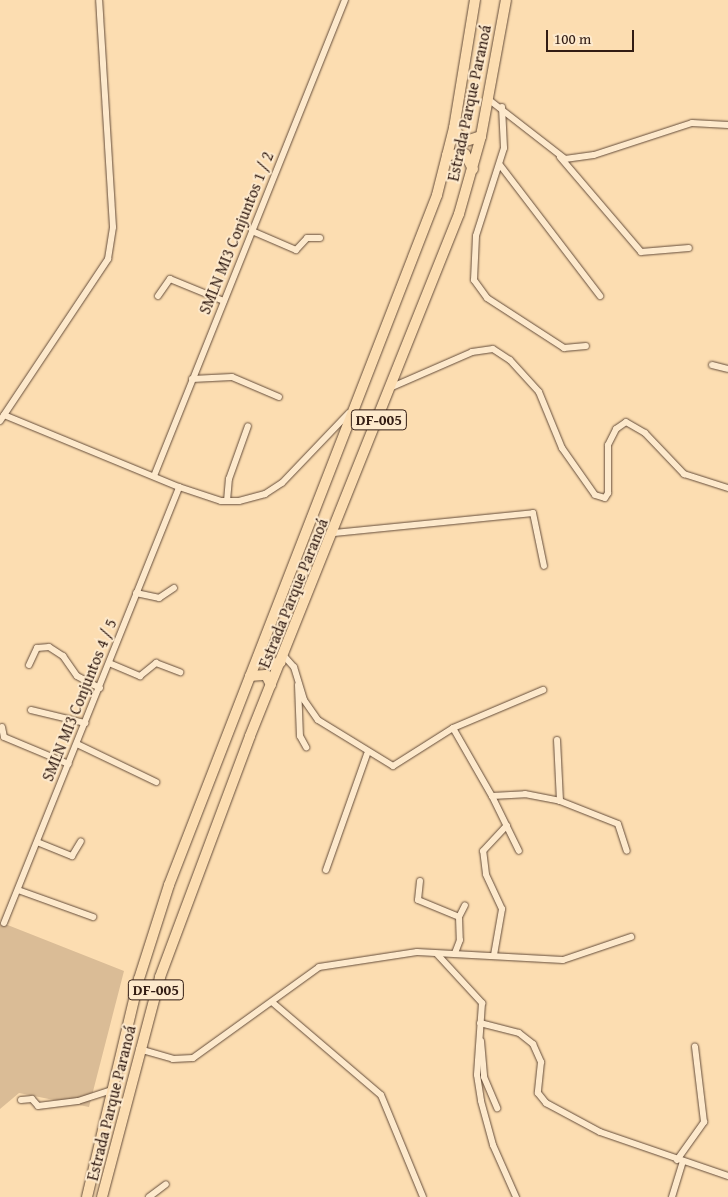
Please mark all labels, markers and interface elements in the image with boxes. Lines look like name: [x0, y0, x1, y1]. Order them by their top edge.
scale bar: [548, 20, 636, 52]
street label: Estrada Parque Paranoá: [443, 23, 495, 183]
text: 100 m: [554, 28, 591, 49]
street label: SMLN MI3 Conjuntos 1 / 2: [195, 149, 277, 317]
road number: DF-005: [350, 408, 408, 432]
street label: Estrada Parque Paranoá: [254, 516, 332, 670]
street label: SMLN MI3 Conjuntos 4 / 5: [38, 616, 120, 784]
road number: DF-005: [127, 978, 185, 1002]
street label: Estrada Parque Paranoá: [82, 1023, 140, 1183]

